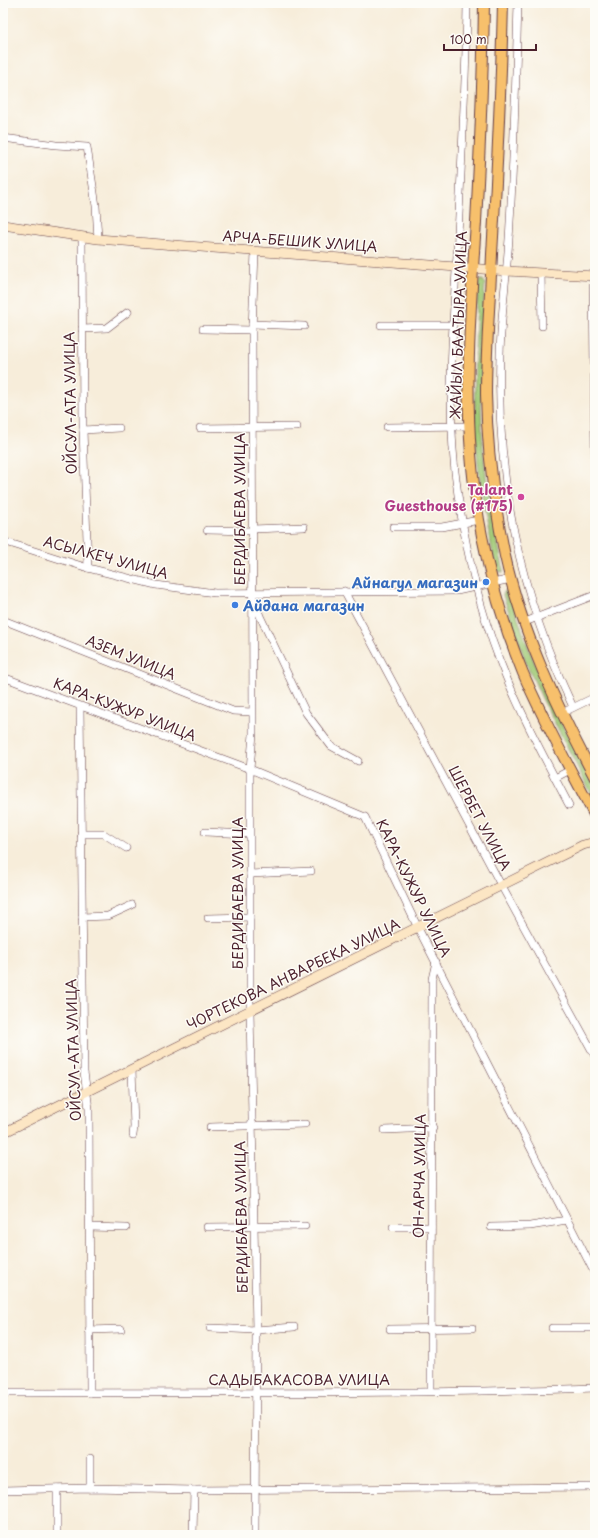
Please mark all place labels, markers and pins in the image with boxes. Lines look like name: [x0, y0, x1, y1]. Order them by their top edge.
place label: Talant Guesthouse (#175): [385, 479, 513, 516]
marker: Talant Guesthouse (#175): [516, 492, 526, 502]
place label: Айнагул магазин: [351, 572, 478, 593]
marker: Айнагул магазин: [481, 577, 491, 587]
place label: Айдана магазин: [242, 595, 365, 616]
marker: Айдана магазин: [230, 600, 240, 610]

